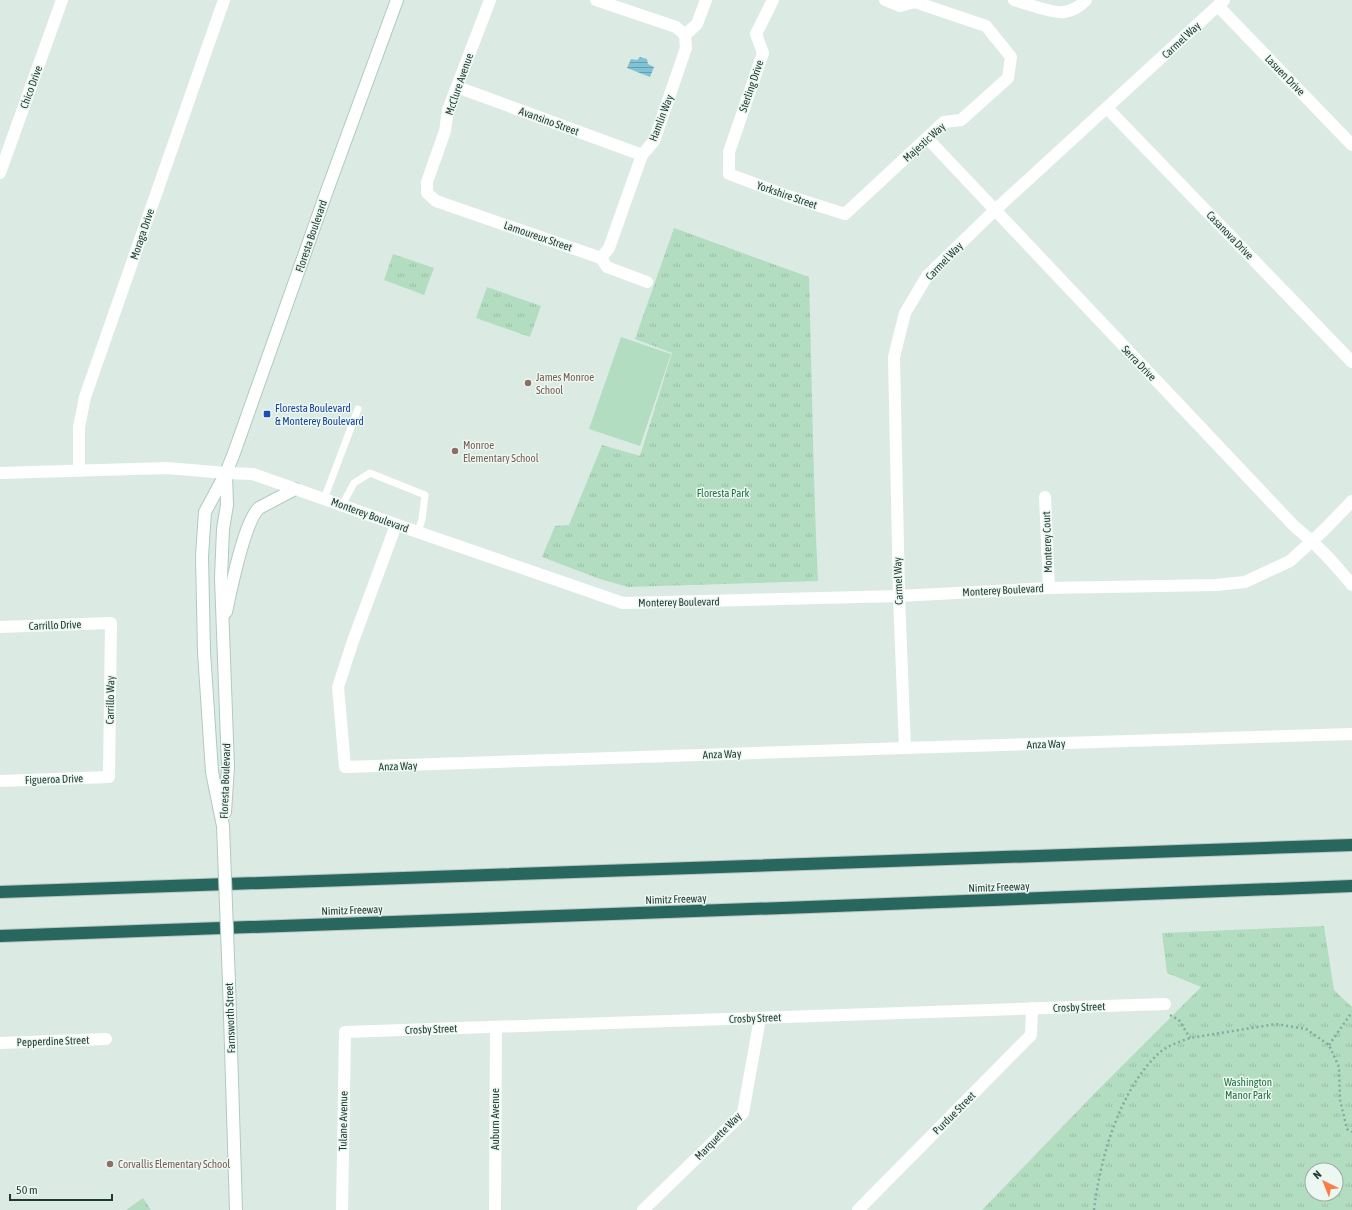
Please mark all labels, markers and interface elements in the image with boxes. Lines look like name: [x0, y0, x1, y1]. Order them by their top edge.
street label: Carmel Way: [1159, 19, 1203, 61]
street label: McClure Avenue: [443, 51, 475, 117]
street label: Lasuen Drive: [1263, 52, 1307, 98]
street label: Sterling Drive: [736, 58, 766, 114]
street label: Chico Drive: [18, 64, 44, 110]
street label: Hamlin Way: [647, 93, 676, 143]
street label: Avansino Street: [517, 105, 581, 137]
street label: Majestic Way: [900, 120, 948, 164]
street label: Yorkshire Street: [755, 179, 819, 211]
street label: Floresta Boulevard: [293, 198, 329, 274]
street label: Moraga Drive: [128, 207, 156, 261]
street label: Casanova Drive: [1204, 209, 1256, 261]
street label: Lamoureux Street: [502, 219, 574, 253]
street label: Carmel Way: [923, 239, 965, 282]
street label: Serra Drive: [1119, 343, 1159, 383]
place label: James Monroe School: [536, 371, 594, 396]
marker: James Monroe School: [523, 378, 533, 388]
place label: Floresta Boulevard & Monterey Boulevard: [275, 402, 364, 427]
marker: Floresta Boulevard & Monterey Boulevard: [262, 409, 272, 419]
place label: Monroe Elementary School: [463, 439, 539, 464]
marker: Monroe Elementary School: [450, 446, 460, 456]
park label: Floresta Park: [697, 487, 749, 499]
street label: Monterey Boulevard: [330, 495, 410, 535]
street label: Monterey Court: [1040, 511, 1054, 573]
street label: Carmel Way: [891, 556, 905, 605]
street label: Monterey Boulevard: [962, 582, 1044, 598]
street label: Monterey Boulevard: [638, 595, 720, 609]
street label: Carrillo Drive: [28, 618, 82, 632]
street label: Carrillo Way: [104, 675, 116, 724]
street label: Anza Way: [1026, 737, 1066, 751]
street label: Floresta Boulevard: [218, 743, 232, 819]
street label: Anza Way: [702, 747, 742, 761]
street label: Anza Way: [378, 759, 418, 773]
street label: Figueroa Drive: [25, 772, 83, 786]
street label: Nimitz Freeway: [968, 880, 1030, 894]
street label: Nimitz Freeway: [645, 892, 707, 906]
street label: Nimitz Freeway: [321, 903, 383, 917]
street label: Farnsworth Street: [223, 982, 237, 1054]
street label: Crosby Street: [1053, 1000, 1105, 1014]
street label: Crosby Street: [729, 1011, 781, 1025]
street label: Crosby Street: [405, 1022, 457, 1036]
street label: Pepperdine Street: [16, 1034, 90, 1048]
park label: Washington Manor Park: [1224, 1076, 1272, 1101]
street label: Auburn Avenue: [489, 1088, 501, 1150]
street label: Purdue Street: [930, 1089, 978, 1137]
street label: Tulane Avenue: [336, 1091, 350, 1151]
street label: Marquette Way: [692, 1109, 744, 1162]
place label: Corvallis Elementary School: [118, 1158, 230, 1170]
marker: Corvallis Elementary School: [105, 1159, 115, 1169]
north arrow: [1304, 1162, 1344, 1202]
text: N: [1311, 1168, 1324, 1181]
scale bar: [10, 1176, 112, 1202]
text: 50 m: [16, 1183, 38, 1197]

